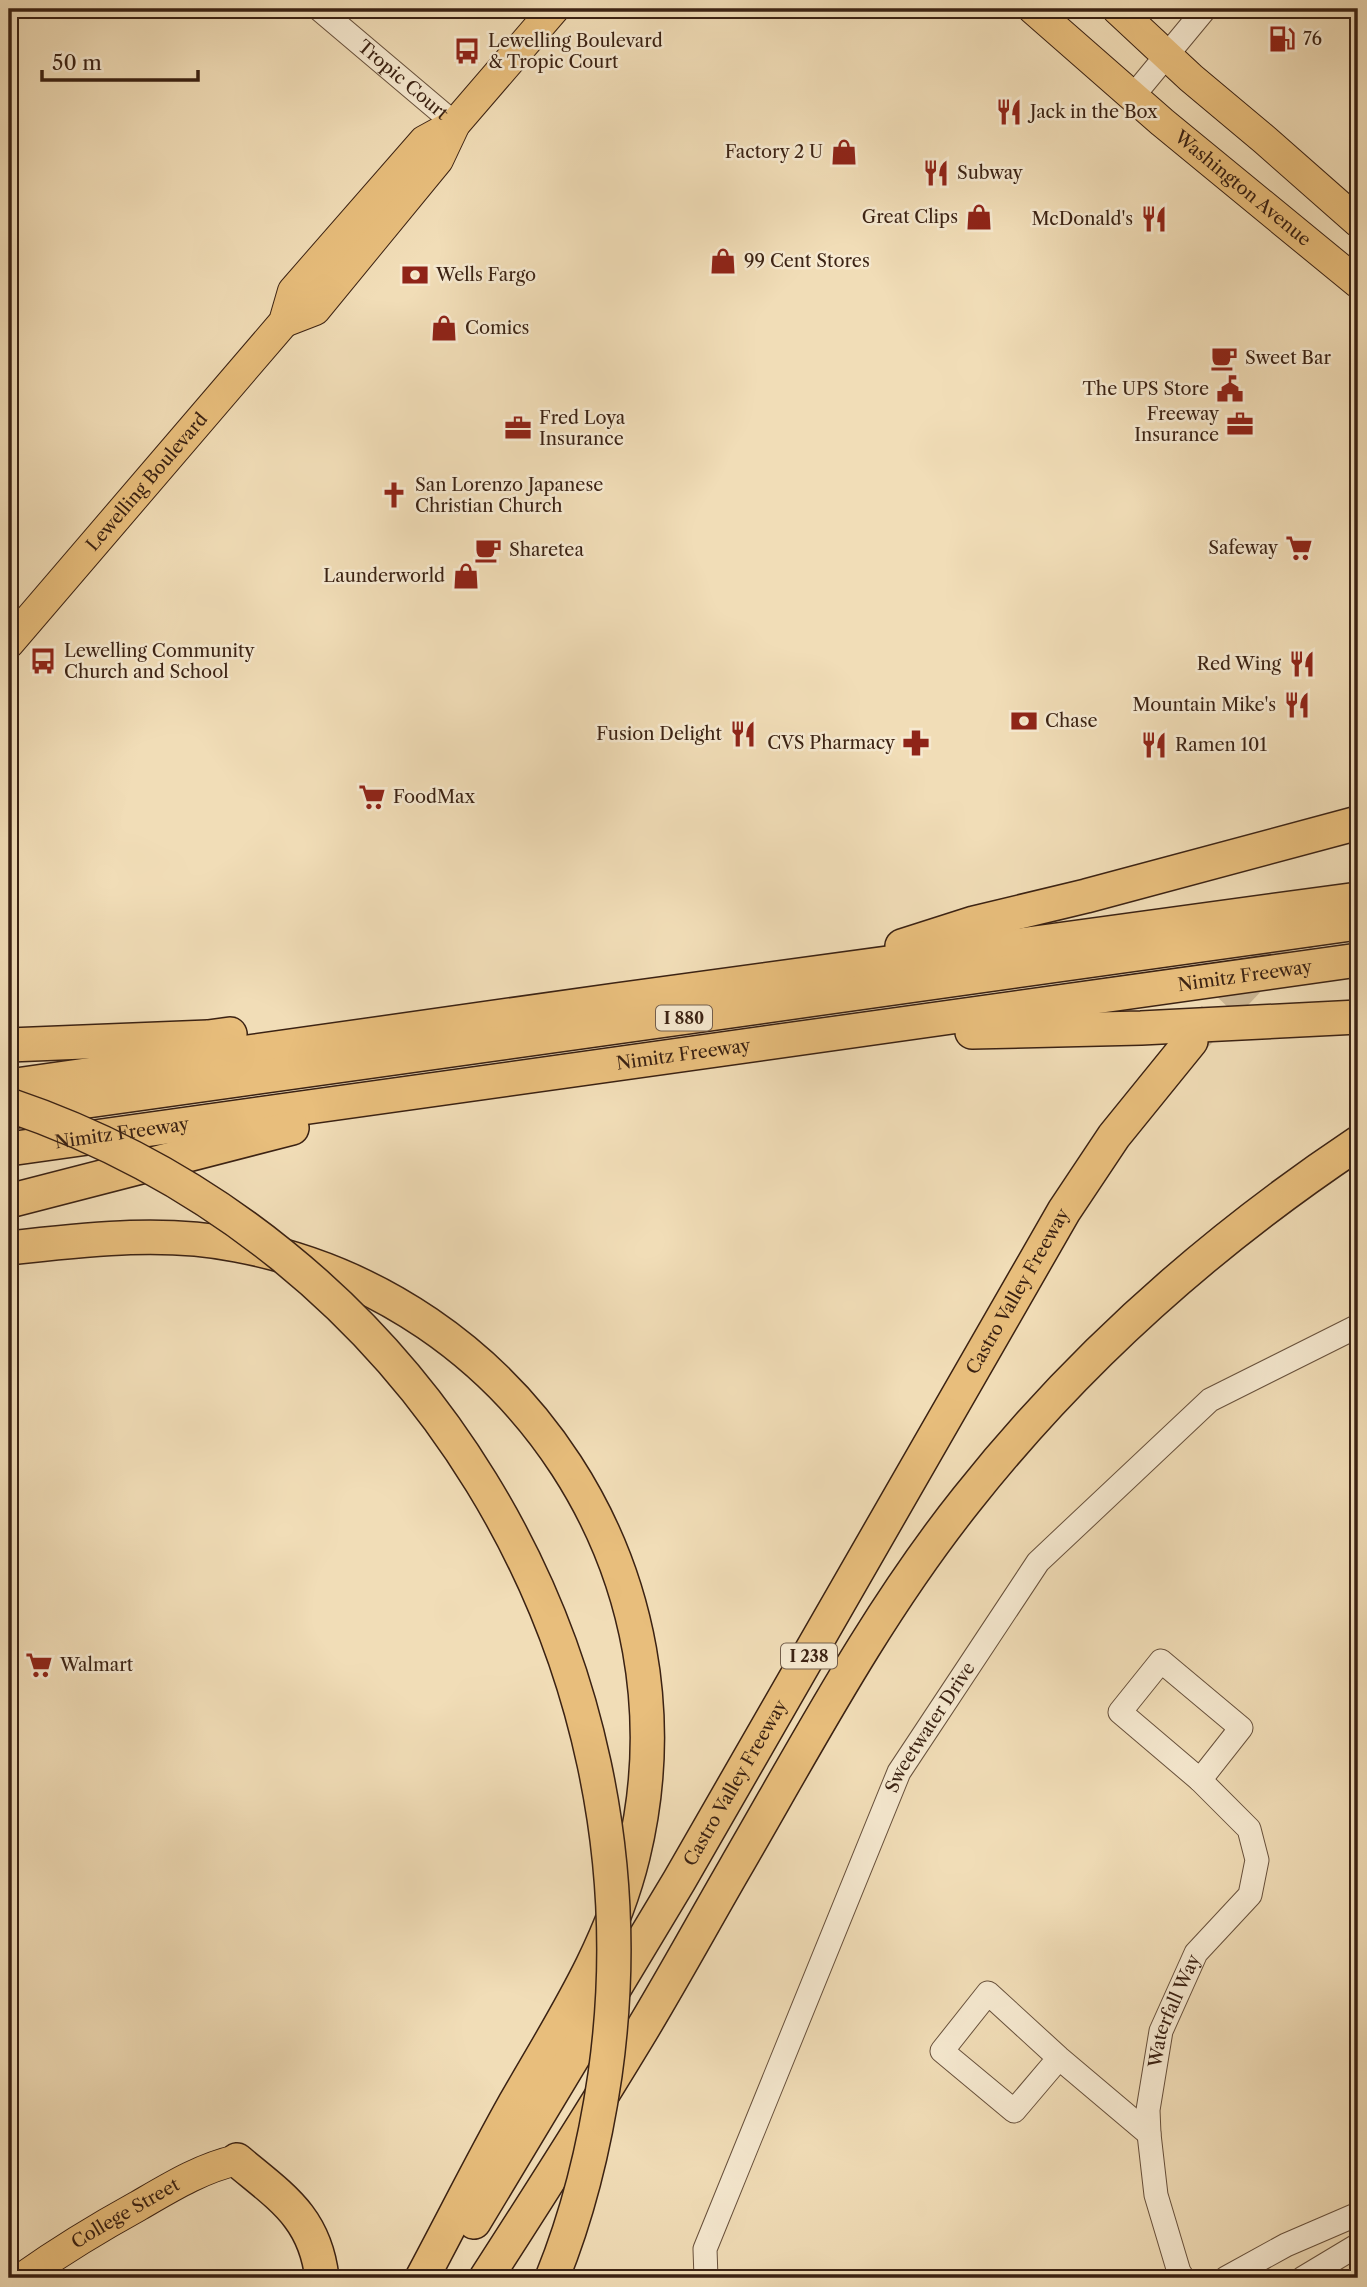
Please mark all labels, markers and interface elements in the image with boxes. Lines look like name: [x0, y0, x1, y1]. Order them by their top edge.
fuel station icon: 76: [1267, 24, 1297, 54]
place label: 76: [1303, 28, 1322, 50]
place label: Lewelling Boulevard & Tropic Court: [488, 30, 663, 73]
street label: Tropic Court: [353, 36, 453, 125]
bus stop icon: Lewelling Boulevard & Tropic Court: [452, 36, 482, 66]
scale bar: [42, 38, 198, 82]
text: 50 m: [52, 50, 102, 75]
restaurant icon: Jack in the Box: [994, 97, 1024, 127]
place label: Jack in the Box: [1027, 101, 1158, 123]
street label: Washington Avenue: [1169, 125, 1315, 251]
shop icon: Factory 2 U: [829, 137, 859, 167]
place label: Factory 2 U: [725, 141, 823, 163]
restaurant icon: Subway: [921, 158, 951, 188]
place label: Subway: [957, 162, 1024, 184]
shop icon: Great Clips: [964, 202, 994, 232]
restaurant icon: McDonald's: [1139, 204, 1169, 234]
place label: Great Clips: [862, 206, 958, 228]
place label: McDonald's: [1032, 208, 1133, 230]
shop icon: 99 Cent Stores: [708, 246, 738, 276]
place label: 99 Cent Stores: [744, 250, 870, 272]
bank icon: Wells Fargo: [400, 260, 430, 290]
place label: Wells Fargo: [435, 264, 536, 286]
shop icon: Comics: [429, 313, 459, 343]
place label: Comics: [465, 317, 529, 339]
cafe icon: Sweet Bar: [1209, 343, 1239, 373]
place label: Sweet Bar: [1245, 347, 1331, 369]
public building icon: The UPS Store: [1215, 374, 1245, 404]
place label: The UPS Store: [1082, 378, 1209, 400]
place label: Freeway Insurance: [1134, 403, 1220, 446]
place label: Fred Loya Insurance: [539, 407, 626, 450]
street label: Lewelling Boulevard: [82, 408, 212, 556]
office icon: Freeway Insurance: [1225, 409, 1255, 439]
office icon: Fred Loya Insurance: [503, 413, 533, 443]
place label: San Lorenzo Japanese Christian Church: [415, 474, 603, 517]
church icon: San Lorenzo Japanese Christian Church: [379, 480, 409, 510]
supermarket icon: Safeway: [1284, 533, 1314, 563]
cafe icon: Sharetea: [473, 535, 503, 565]
place label: Safeway: [1208, 537, 1279, 559]
place label: Sharetea: [509, 539, 584, 561]
shop icon: Launderworld: [451, 561, 481, 591]
place label: Launderworld: [323, 565, 445, 587]
place label: Lewelling Community Church and School: [64, 640, 255, 683]
bus stop icon: Lewelling Community Church and School: [28, 646, 58, 676]
restaurant icon: Red Wing: [1287, 649, 1317, 679]
place label: Red Wing: [1197, 653, 1282, 675]
restaurant icon: Mountain Mike's: [1282, 690, 1312, 720]
place label: Mountain Mike's: [1133, 694, 1276, 716]
bank icon: Chase: [1009, 706, 1039, 736]
place label: Chase: [1045, 710, 1098, 732]
restaurant icon: Fusion Delight: [728, 719, 758, 749]
place label: Fusion Delight: [596, 723, 723, 745]
pharmacy icon: CVS Pharmacy: [901, 728, 931, 758]
restaurant icon: Ramen 101: [1139, 730, 1169, 760]
place label: CVS Pharmacy: [767, 732, 896, 754]
place label: Ramen 101: [1175, 734, 1268, 756]
supermarket icon: FoodMax: [357, 782, 387, 812]
place label: FoodMax: [393, 786, 476, 808]
street label: Nimitz Freeway: [1176, 955, 1314, 996]
road number: I 880: [656, 1006, 712, 1030]
street label: Nimitz Freeway: [615, 1034, 753, 1075]
street label: Nimitz Freeway: [53, 1113, 191, 1153]
street label: Castro Valley Freeway: [961, 1203, 1075, 1378]
road number: I 238: [781, 1644, 837, 1668]
supermarket icon: Walmart: [24, 1650, 54, 1680]
place label: Walmart: [59, 1654, 134, 1676]
street label: Sweetwater Drive: [881, 1658, 980, 1796]
street label: Castro Valley Freeway: [679, 1695, 792, 1870]
street label: Waterfall Way: [1144, 1950, 1205, 2070]
street label: College Street: [67, 2173, 184, 2253]

